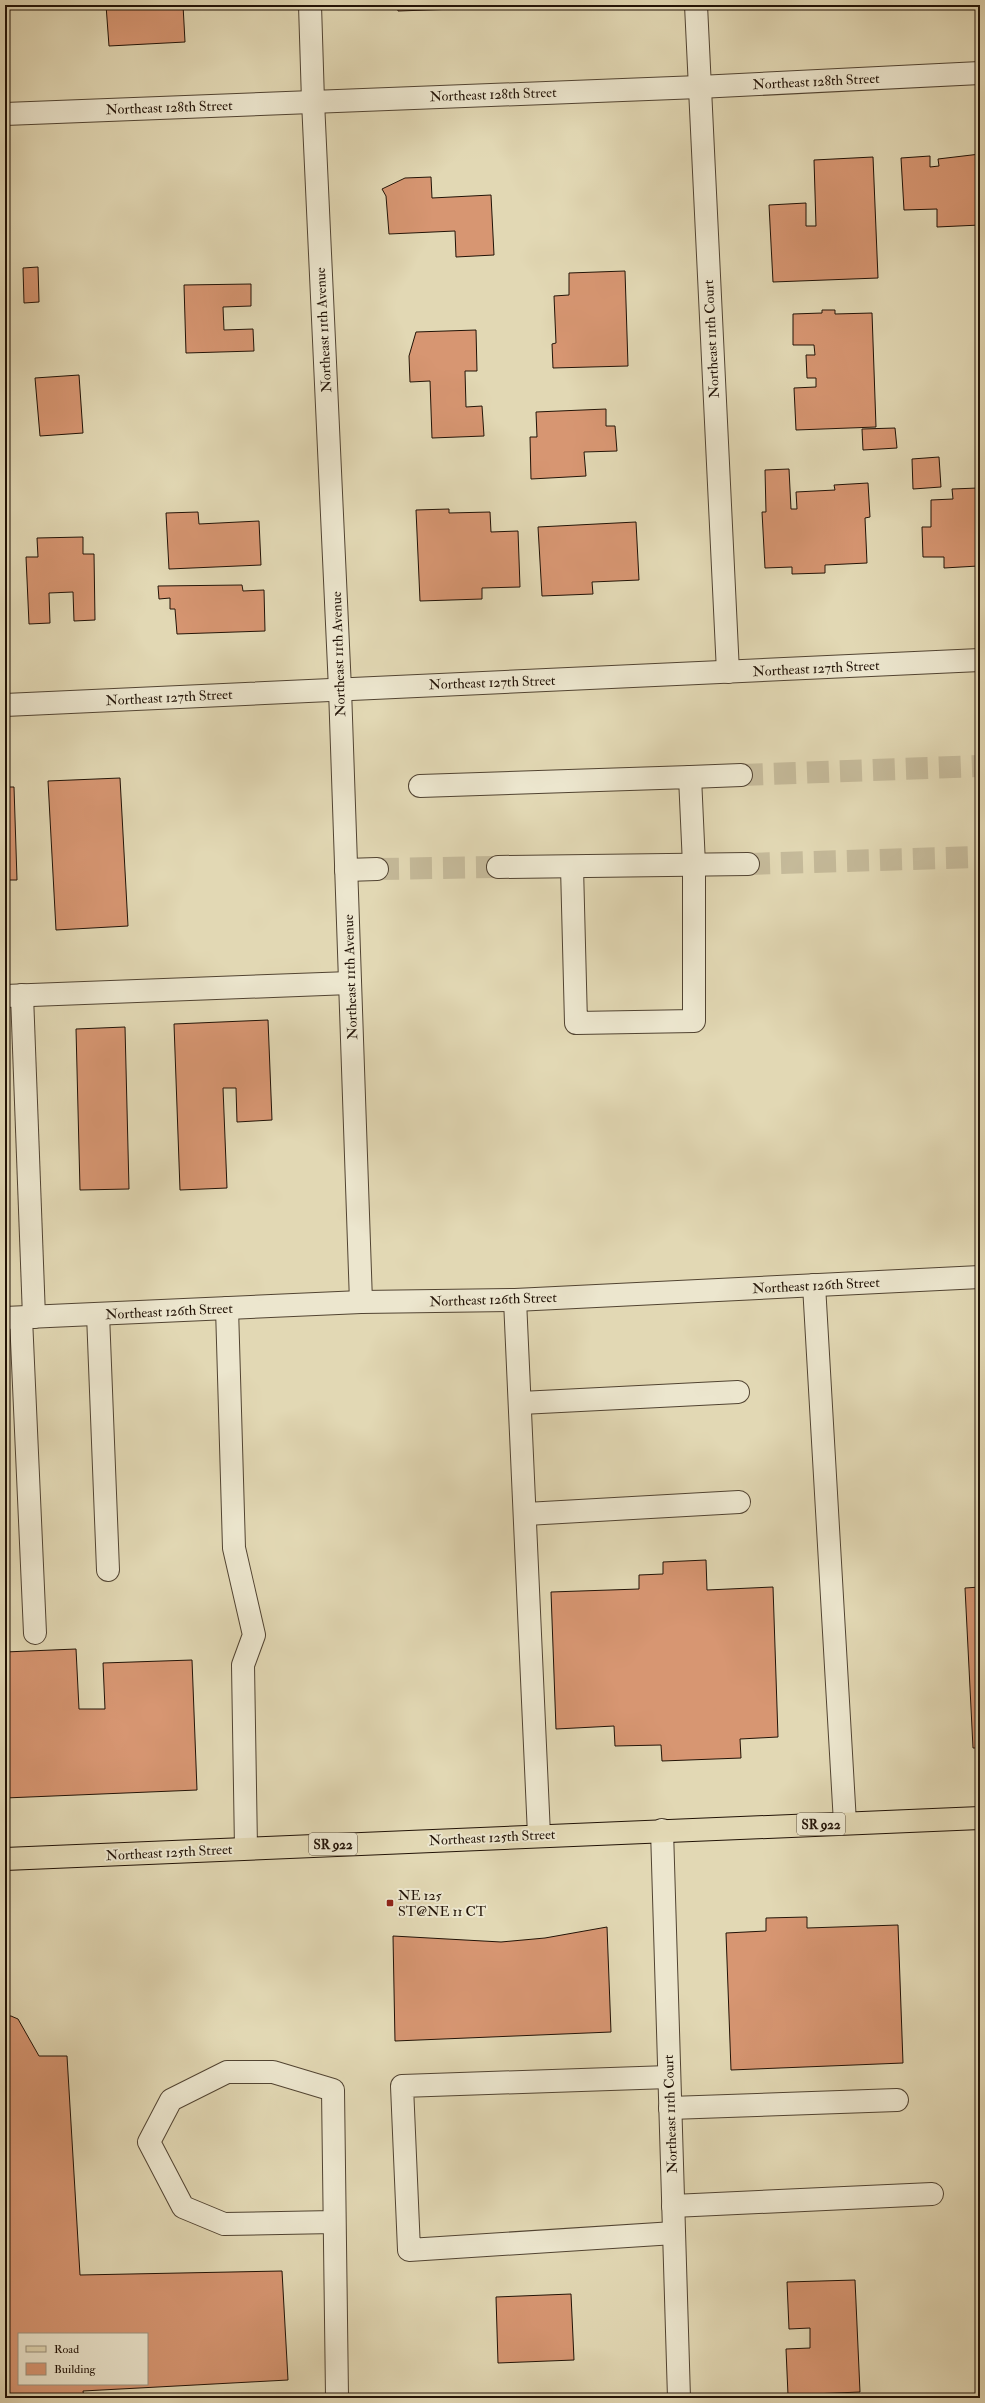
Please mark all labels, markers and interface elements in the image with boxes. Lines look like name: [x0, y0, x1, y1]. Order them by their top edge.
street label: Northeast 128th Street: [752, 70, 880, 93]
street label: Northeast 128th Street: [429, 84, 557, 105]
street label: Northeast 128th Street: [105, 97, 233, 118]
street label: Northeast 11th Avenue: [312, 267, 335, 393]
street label: Northeast 11th Court: [700, 279, 723, 399]
street label: Northeast 11th Avenue: [328, 591, 349, 717]
street label: Northeast 127th Street: [752, 657, 880, 680]
street label: Northeast 127th Street: [428, 672, 556, 693]
street label: Northeast 127th Street: [105, 686, 233, 709]
street label: Northeast 11th Avenue: [340, 914, 361, 1040]
street label: Northeast 126th Street: [752, 1274, 881, 1297]
street label: Northeast 126th Street: [429, 1289, 558, 1310]
street label: Northeast 126th Street: [105, 1300, 234, 1323]
road number: SR 922: [797, 1813, 845, 1835]
street label: Northeast 125th Street: [428, 1826, 556, 1849]
road number: SR 922: [309, 1833, 357, 1855]
street label: Northeast 125th Street: [105, 1841, 233, 1864]
place label: NE 125 ST@NE 11 CT: [398, 1887, 487, 1920]
marker: NE 125 ST@NE 11 CT: [385, 1898, 395, 1908]
street label: Northeast 11th Court: [660, 2054, 681, 2174]
legend: [18, 2333, 148, 2385]
text: Road: [54, 2342, 79, 2357]
text: Building: [54, 2362, 97, 2377]

